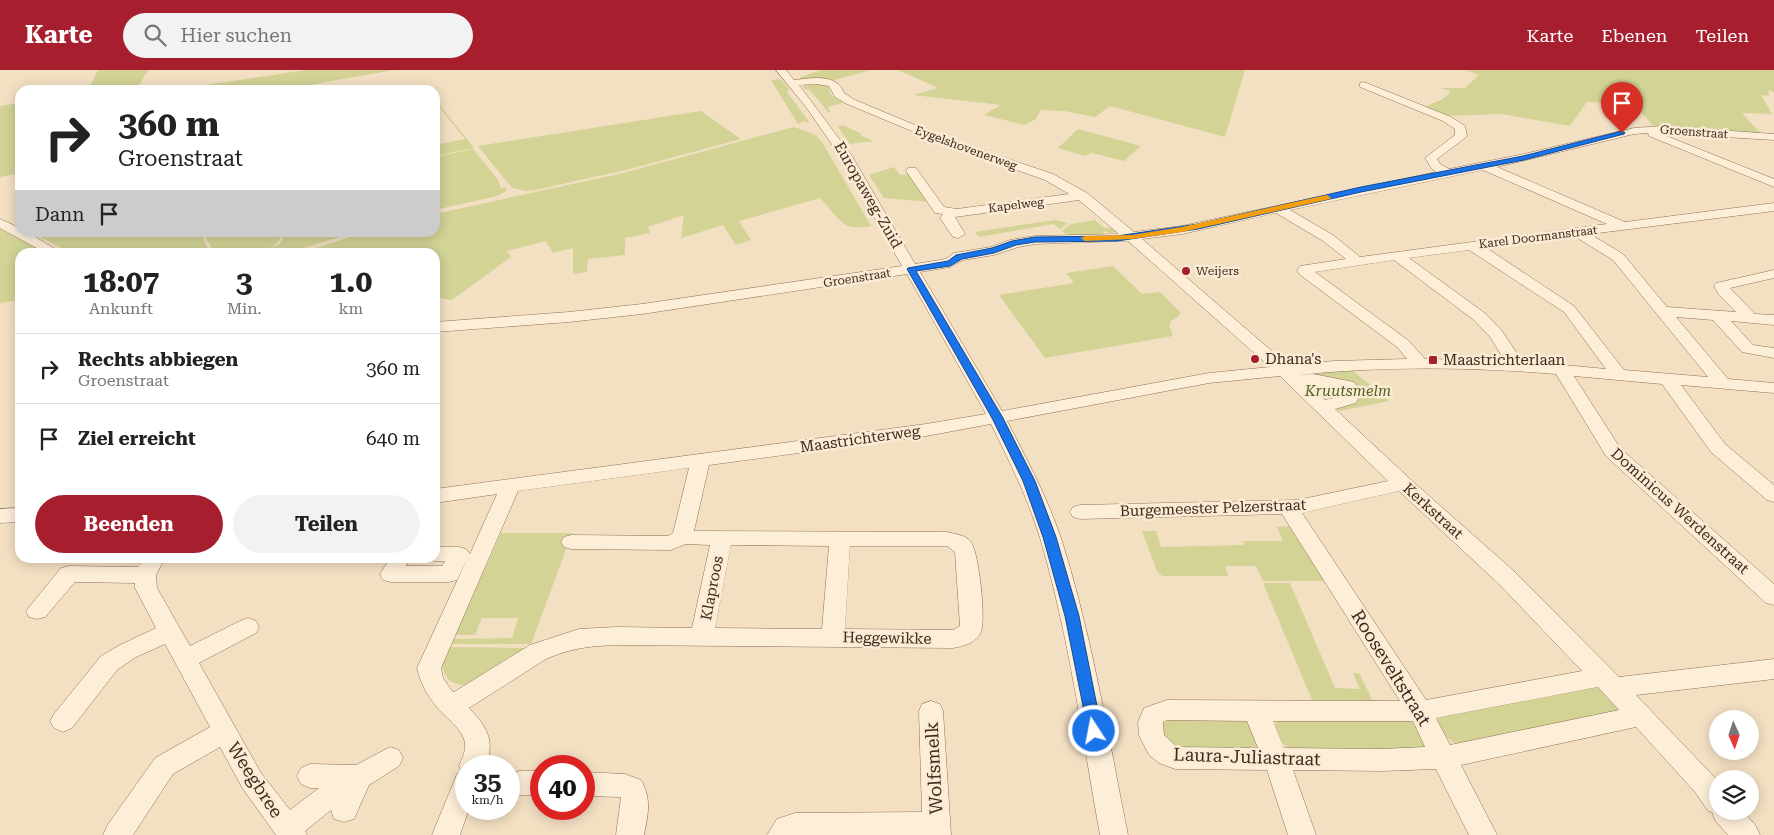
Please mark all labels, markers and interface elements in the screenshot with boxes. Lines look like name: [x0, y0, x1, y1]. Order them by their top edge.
search box: [123, 13, 473, 58]
text: Karte: [25, 21, 93, 49]
icon: search: [141, 21, 169, 49]
text: Hier suchen: [181, 24, 292, 47]
text: Karte: [1527, 25, 1573, 46]
text: Ebenen: [1601, 25, 1667, 46]
text: Teilen: [1695, 25, 1749, 46]
pin: [1601, 82, 1643, 133]
icon: arrive: [1608, 89, 1636, 117]
text: 360 m: [118, 104, 219, 145]
icon: right: [35, 105, 100, 170]
street label: Eygelshovenerweg: [913, 123, 1019, 173]
street label: Groenstraat: [1660, 123, 1729, 141]
street label: Europaweg-Zuid: [830, 138, 906, 252]
text: Groenstraat: [118, 146, 243, 171]
street label: Kapelweg: [987, 195, 1045, 215]
icon: arrive: [95, 200, 123, 228]
text: Dann: [35, 203, 85, 226]
street label: Karel Doormanstraat: [1478, 223, 1599, 251]
text: 18:07: [83, 264, 159, 299]
text: 3: [236, 264, 253, 299]
text: 1.0: [329, 264, 372, 299]
place label: Weijers: [1196, 264, 1239, 278]
marker: Weijers: [1180, 265, 1192, 277]
street label: Groenstraat: [822, 266, 892, 290]
text: Ankunft: [89, 299, 153, 318]
text: Min.: [227, 299, 262, 318]
text: km: [338, 299, 363, 318]
text: Rechts abbiegen: [78, 348, 238, 371]
place label: Dhana's: [1265, 350, 1321, 368]
place label: Maastrichterlaan: [1443, 351, 1566, 369]
marker: Dhana's: [1249, 353, 1261, 365]
marker: Maastrichterlaan: [1427, 354, 1439, 366]
icon: right: [35, 355, 63, 383]
text: 360 m: [366, 357, 420, 380]
text: Groenstraat: [78, 371, 169, 390]
park label: Kruutsmelm: [1304, 382, 1391, 400]
street label: Maastrichterweg: [799, 422, 922, 456]
icon: arrive: [35, 425, 63, 453]
text: Ziel erreicht: [78, 427, 196, 450]
text: 640 m: [366, 427, 420, 450]
street label: Dominicus Werdenstraat: [1607, 444, 1753, 578]
street label: Kerkstraat: [1399, 479, 1467, 543]
button: Beenden: [35, 495, 223, 553]
button: Teilen: [233, 495, 420, 553]
street label: Burgemeester Pelzerstraat: [1120, 496, 1307, 520]
street label: Klaproos: [697, 554, 727, 622]
street label: Rooseveltstraat: [1347, 606, 1436, 730]
street label: Heggewikke: [842, 628, 932, 648]
position arrow: [1067, 704, 1119, 756]
north arrow: [1709, 710, 1759, 760]
map controls: [1709, 710, 1759, 820]
street label: Wolfsmelk: [921, 721, 946, 815]
street label: Weegbree: [223, 738, 288, 822]
street label: Laura-Juliastraat: [1173, 743, 1321, 770]
speed limit sign: 40: [530, 755, 595, 820]
text: 35: [473, 767, 502, 796]
button: layers: [1709, 770, 1759, 820]
text: km/h: [471, 793, 504, 807]

